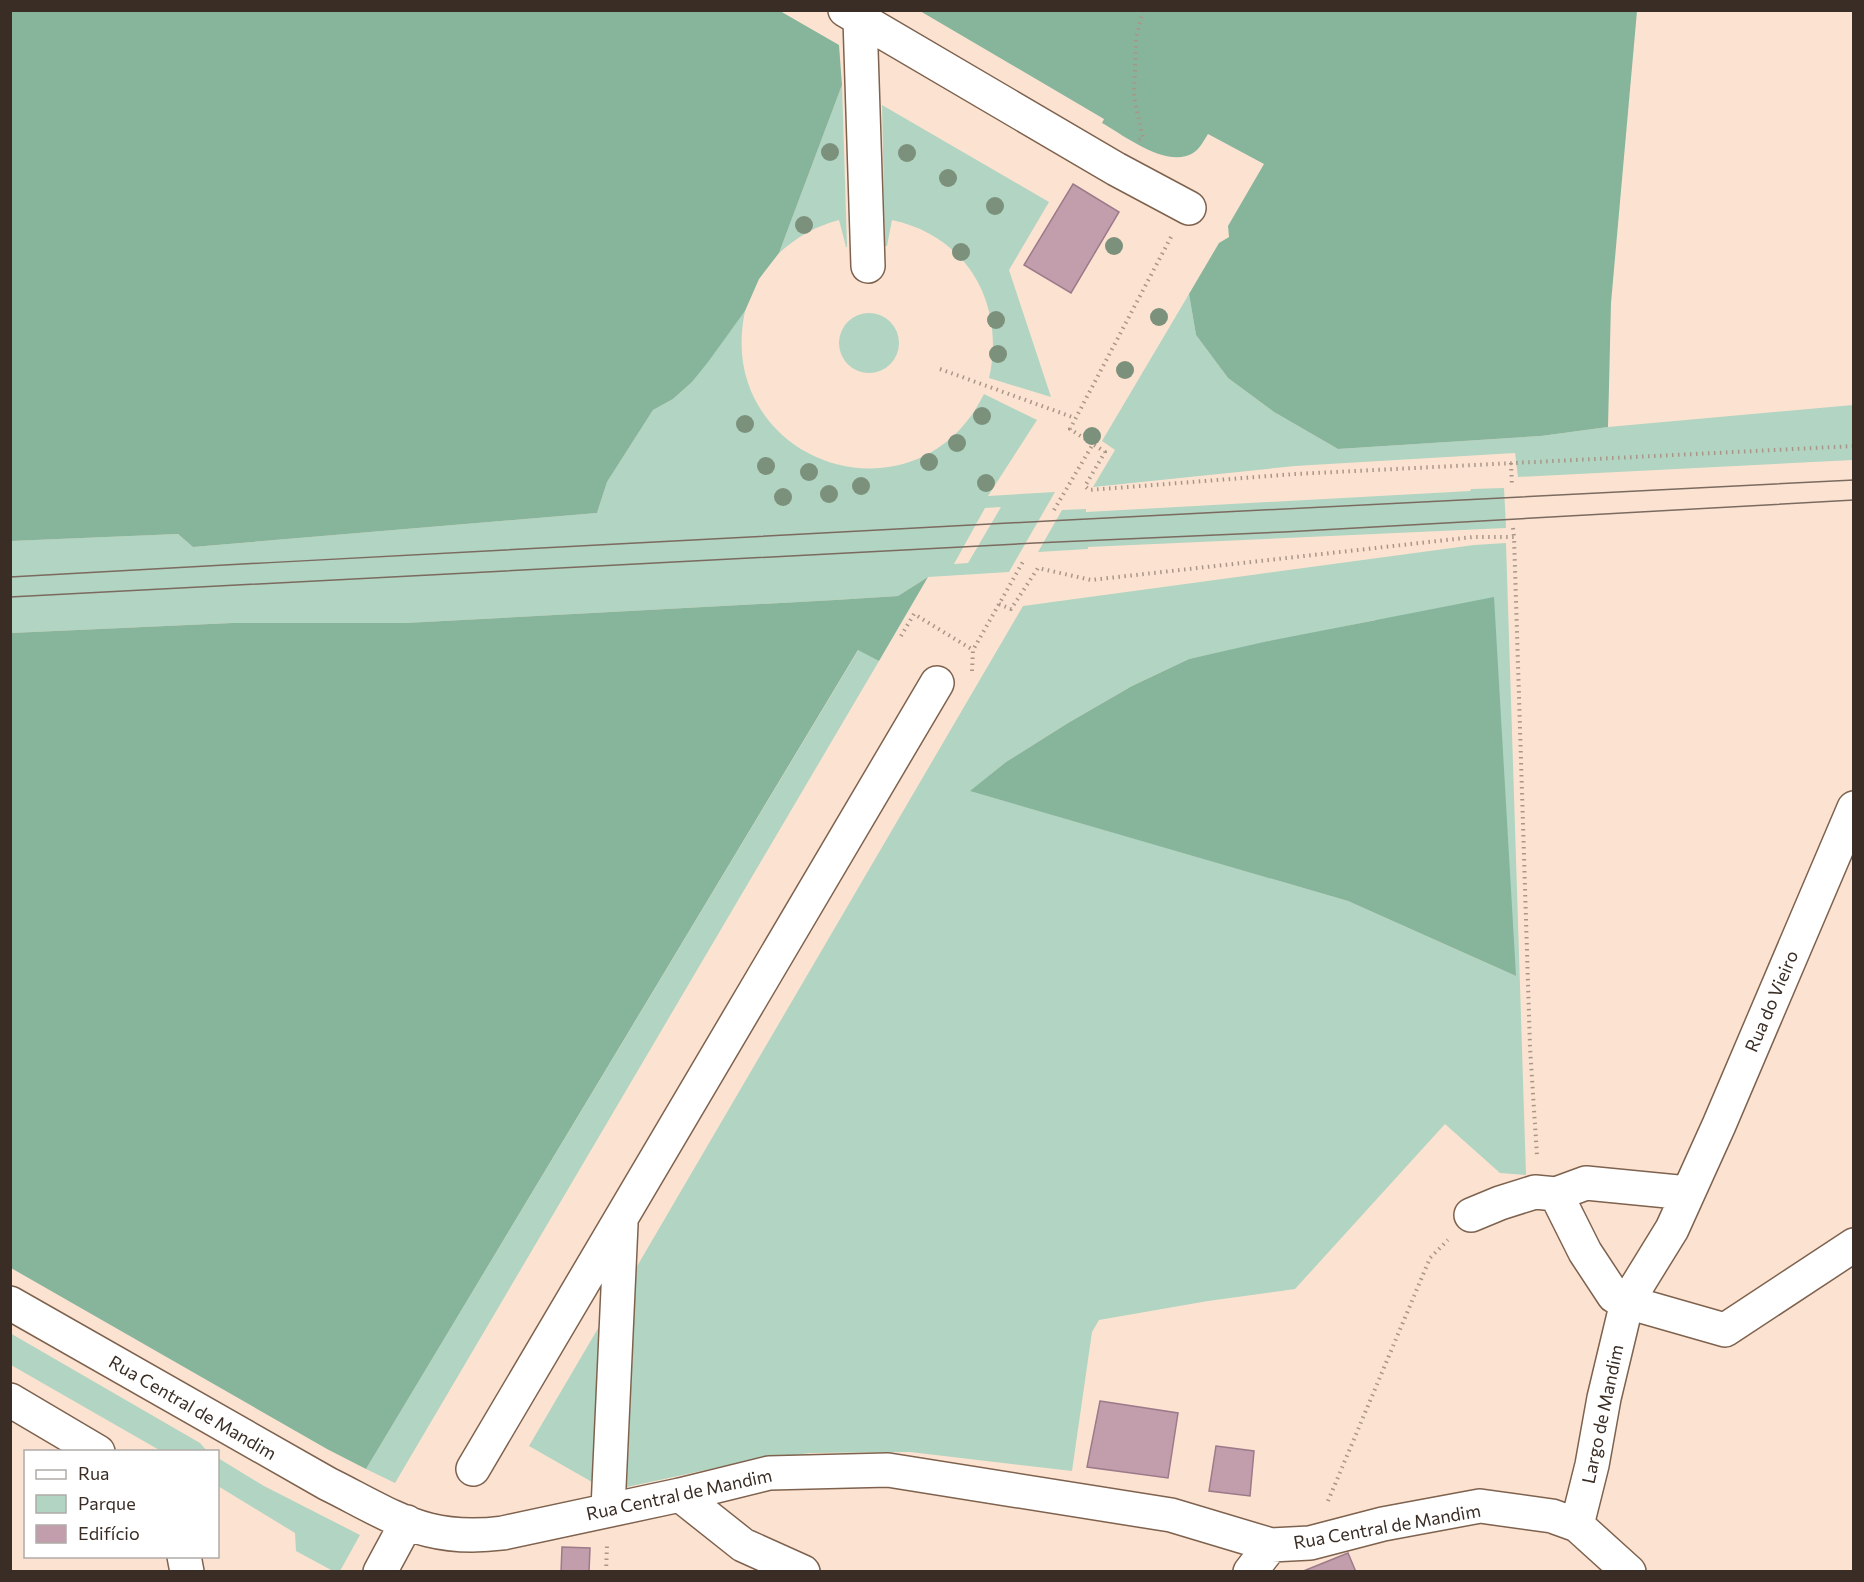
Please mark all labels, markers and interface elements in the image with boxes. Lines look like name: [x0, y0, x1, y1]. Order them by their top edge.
street label: Rua do Vieiro: [1740, 947, 1802, 1055]
street label: Largo de Mandim: [1577, 1342, 1627, 1486]
street label: Rua Central de Mandim: [105, 1350, 281, 1464]
legend: [24, 1450, 219, 1558]
text: Rua: [78, 1462, 109, 1484]
street label: Rua Central de Mandim: [584, 1464, 774, 1524]
text: Parque: [78, 1492, 136, 1514]
street label: Rua Central de Mandim: [1292, 1499, 1482, 1553]
text: Edifício: [78, 1522, 140, 1544]

